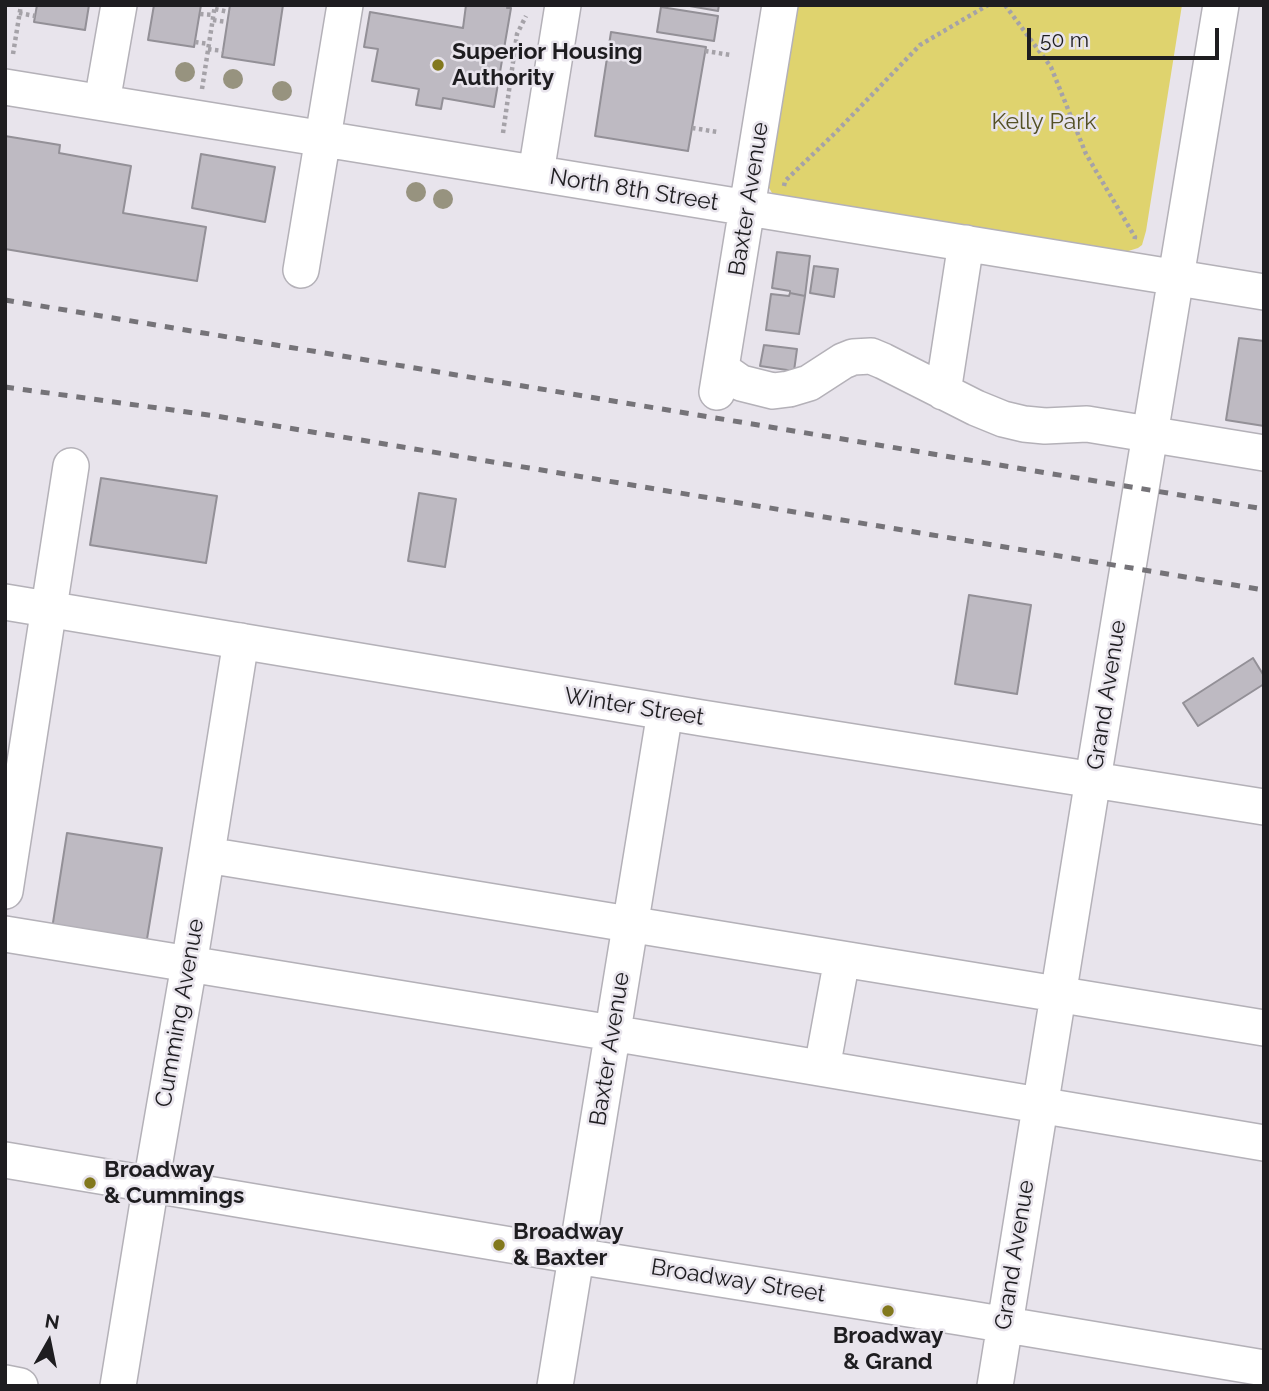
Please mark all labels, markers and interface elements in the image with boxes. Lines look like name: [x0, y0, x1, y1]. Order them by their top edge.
scale bar: [1031, 14, 1224, 58]
text: 50 m: [1040, 27, 1089, 52]
place label: Superior Housing Authority: [452, 38, 643, 92]
marker: Superior Housing Authority: [430, 57, 446, 73]
park label: Kelly Park: [991, 108, 1097, 136]
street label: Baxter Avenue: [723, 120, 775, 278]
street label: North 8th Street: [548, 163, 720, 217]
street label: Grand Avenue: [1082, 618, 1132, 772]
street label: Winter Street: [562, 682, 706, 732]
street label: Cumming Avenue: [150, 917, 210, 1109]
street label: Baxter Avenue: [584, 970, 636, 1128]
place label: Broadway & Cummings: [104, 1156, 244, 1210]
marker: Broadway & Cummings: [82, 1175, 98, 1191]
street label: Grand Avenue: [990, 1178, 1040, 1332]
place label: Broadway & Baxter: [513, 1218, 624, 1272]
marker: Broadway & Baxter: [491, 1237, 507, 1253]
street label: Broadway Street: [649, 1254, 827, 1308]
marker: Broadway & Grand: [880, 1303, 896, 1319]
north arrow: [14, 1307, 84, 1377]
text: N: [43, 1309, 61, 1333]
place label: Broadway & Grand: [833, 1322, 943, 1376]

